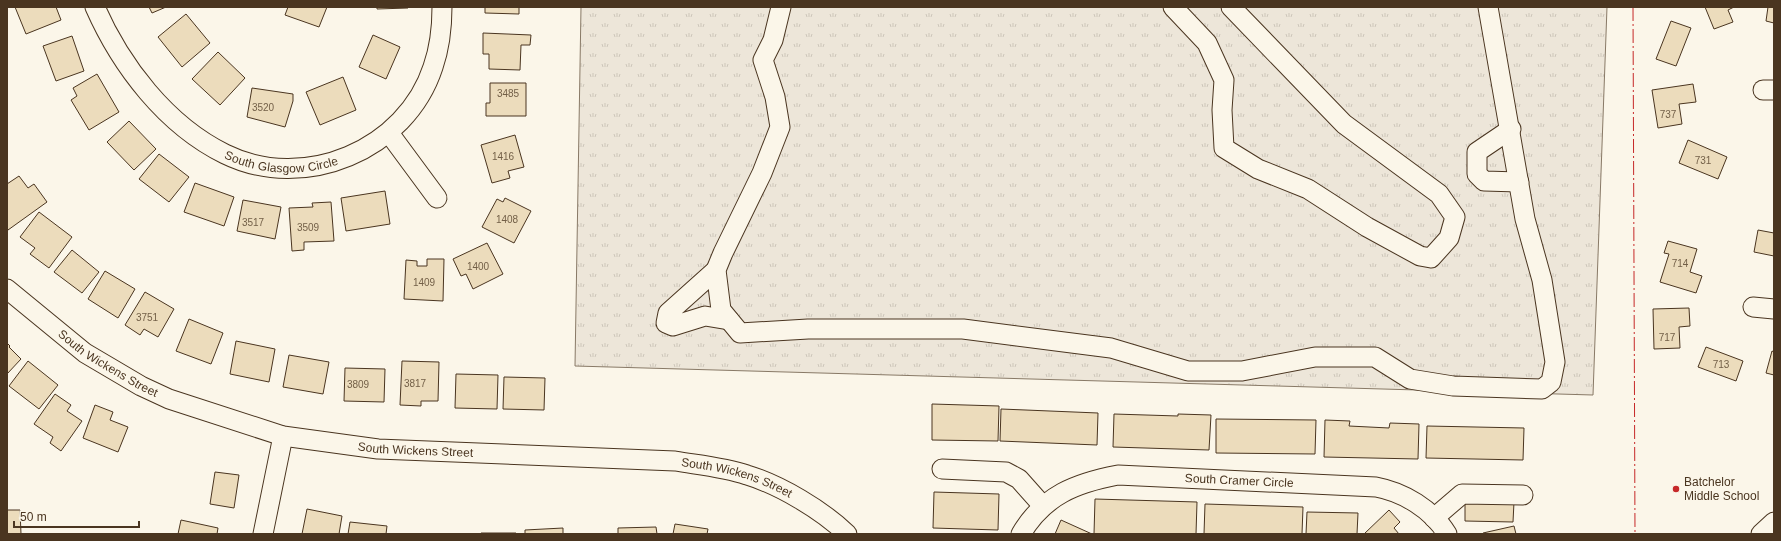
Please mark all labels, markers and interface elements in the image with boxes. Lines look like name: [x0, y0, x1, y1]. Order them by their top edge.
house number: 3485: [497, 88, 520, 99]
house number: 3520: [252, 102, 275, 113]
house number: 737: [1660, 109, 1677, 120]
street label: South Glasgow Circle: [222, 148, 340, 176]
house number: 1416: [492, 151, 515, 162]
house number: 731: [1695, 155, 1712, 166]
house number: 1408: [496, 214, 519, 225]
house number: 3517: [242, 217, 265, 228]
house number: 3509: [297, 222, 320, 233]
house number: 714: [1672, 258, 1689, 269]
house number: 1400: [467, 261, 490, 272]
house number: 1409: [413, 277, 436, 288]
house number: 3751: [136, 312, 159, 323]
street label: South Wickens Street: [55, 327, 161, 400]
house number: 717: [1659, 332, 1676, 343]
house number: 713: [1713, 359, 1730, 370]
house number: 3817: [404, 378, 427, 389]
house number: 3809: [347, 379, 370, 390]
street label: South Wickens Street: [357, 439, 474, 460]
street label: South Wickens Street: [680, 455, 795, 501]
street label: South Cramer Circle: [1184, 471, 1294, 490]
place label: Batchelor Middle School: [1684, 475, 1759, 503]
marker: Batchelor Middle School: [1671, 484, 1681, 494]
scale bar: [14, 503, 139, 529]
text: 50 m: [20, 510, 47, 524]

